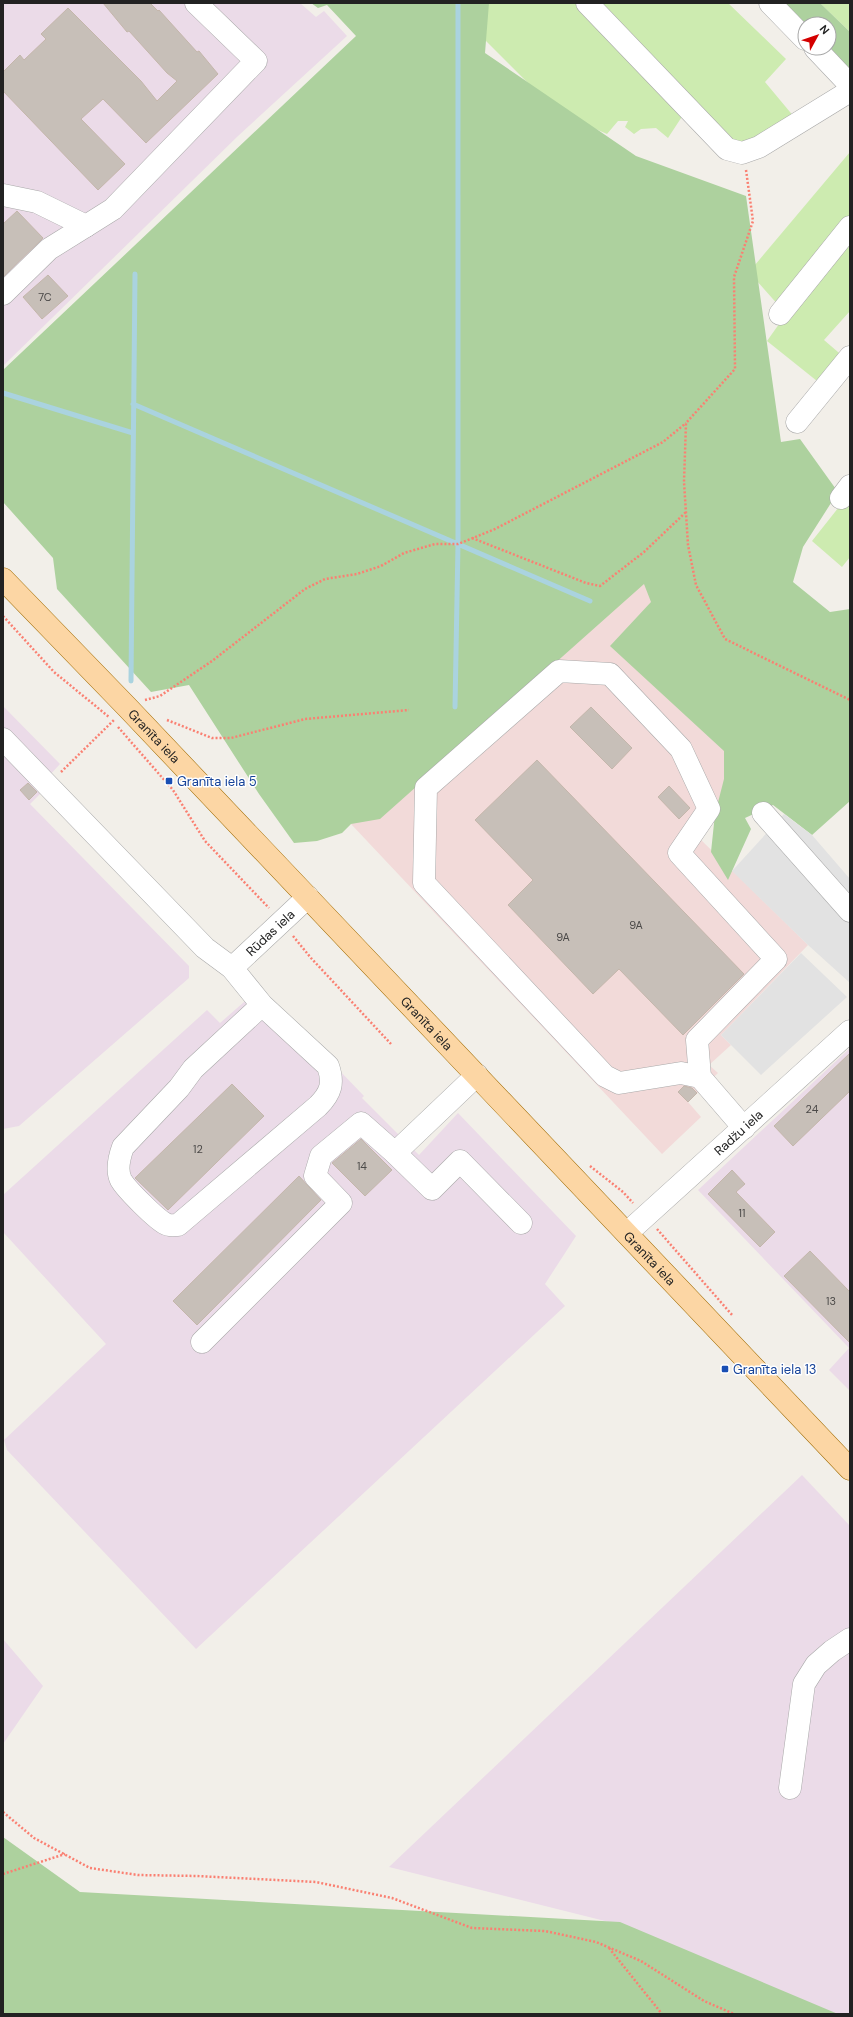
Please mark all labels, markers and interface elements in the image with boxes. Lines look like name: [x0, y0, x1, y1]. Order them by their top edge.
north arrow: [797, 16, 837, 56]
text: N: [817, 22, 833, 37]
house number: 7C: [38, 290, 52, 304]
street label: Granīta iela: [124, 706, 184, 767]
place label: Granīta iela 5: [177, 773, 257, 790]
marker: Granīta iela 5: [164, 776, 174, 786]
street label: Rūdas iela: [242, 906, 298, 960]
house number: 9A: [629, 918, 643, 932]
house number: 9A: [556, 930, 570, 944]
street label: Granīta iela: [397, 993, 456, 1054]
house number: 24: [806, 1102, 819, 1116]
street label: Radžu iela: [711, 1106, 767, 1159]
house number: 12: [193, 1142, 203, 1156]
house number: 14: [357, 1159, 367, 1173]
house number: 11: [739, 1206, 745, 1220]
street label: Granīta iela: [620, 1228, 679, 1289]
house number: 13: [826, 1294, 836, 1308]
place label: Granīta iela 13: [733, 1361, 816, 1378]
marker: Granīta iela 13: [720, 1364, 730, 1374]

